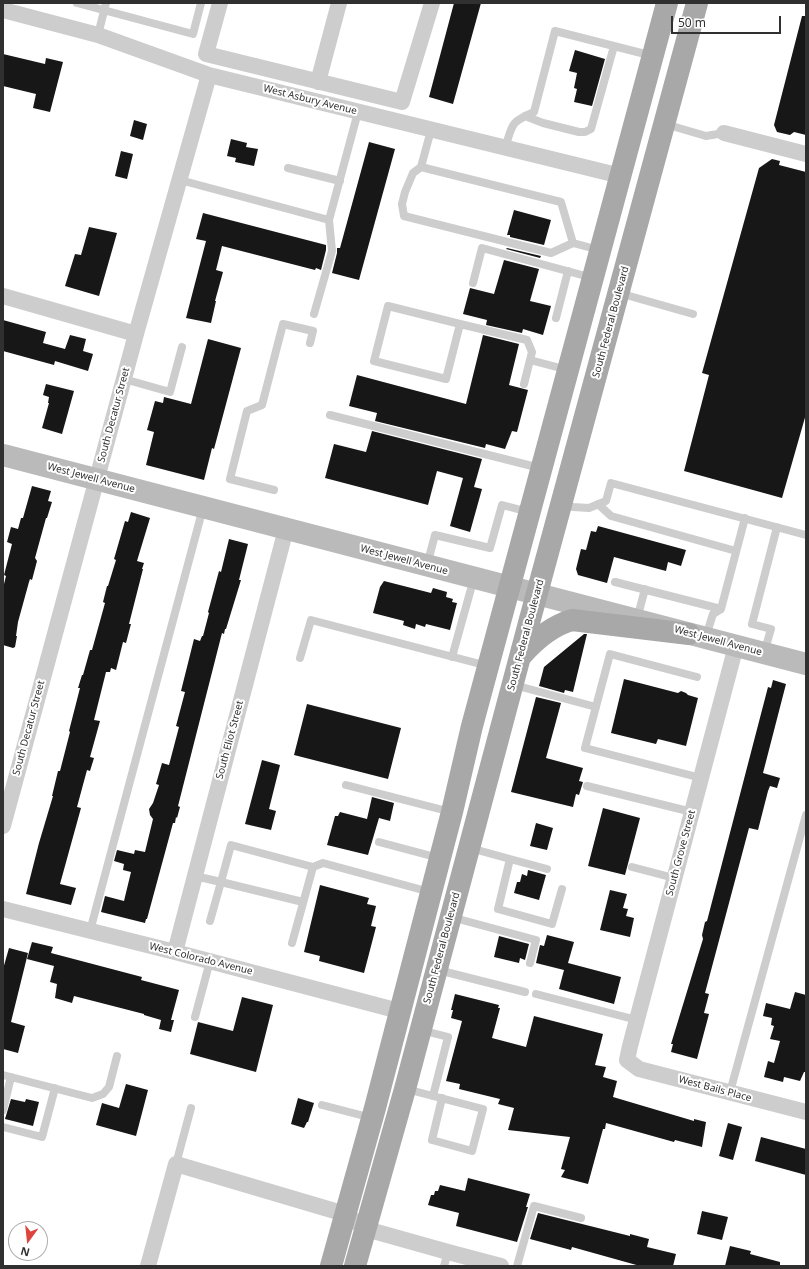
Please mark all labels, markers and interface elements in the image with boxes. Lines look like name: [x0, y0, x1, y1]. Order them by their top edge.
scale bar: [673, 8, 783, 34]
text: 50 m: [678, 14, 706, 31]
street label: West Asbury Avenue: [262, 83, 358, 117]
street label: South Federal Boulevard: [590, 265, 632, 379]
street label: South Decatur Street: [96, 366, 132, 464]
street label: West Jewell Avenue: [46, 461, 136, 495]
street label: West Jewell Avenue: [359, 543, 449, 577]
street label: South Federal Boulevard: [505, 578, 547, 692]
street label: West Jewell Avenue: [673, 624, 763, 658]
street label: South Decatur Street: [11, 679, 47, 777]
street label: South Eliot Street: [214, 699, 246, 781]
street label: South Grove Street: [664, 809, 698, 897]
street label: South Federal Boulevard: [421, 891, 463, 1005]
street label: West Colorado Avenue: [148, 940, 254, 978]
street label: West Bails Place: [677, 1073, 753, 1105]
north arrow: [8, 1221, 48, 1261]
text: N: [19, 1244, 31, 1261]

